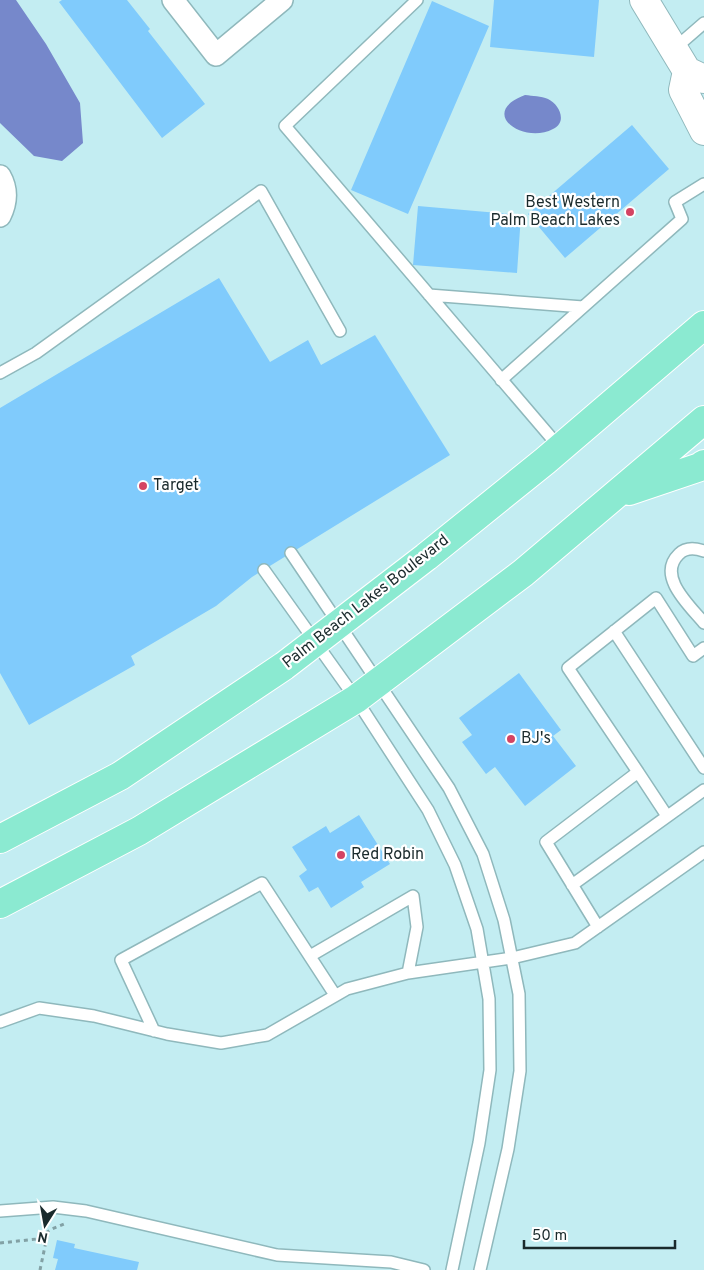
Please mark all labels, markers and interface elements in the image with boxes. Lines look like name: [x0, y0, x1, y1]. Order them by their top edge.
place label: Best Western Palm Beach Lakes: [490, 193, 620, 231]
marker: Best Western Palm Beach Lakes: [624, 206, 636, 218]
place label: Target: [153, 476, 199, 496]
marker: Target: [137, 480, 149, 492]
street label: Palm Beach Lakes Boulevard: [279, 531, 453, 673]
place label: BJ's: [521, 729, 551, 749]
marker: BJ's: [505, 733, 517, 745]
place label: Red Robin: [351, 845, 424, 865]
marker: Red Robin: [335, 849, 347, 861]
north arrow: [20, 1200, 70, 1250]
scale bar: [524, 1218, 675, 1250]
text: N: [36, 1227, 49, 1246]
text: 50 m: [532, 1227, 567, 1246]

